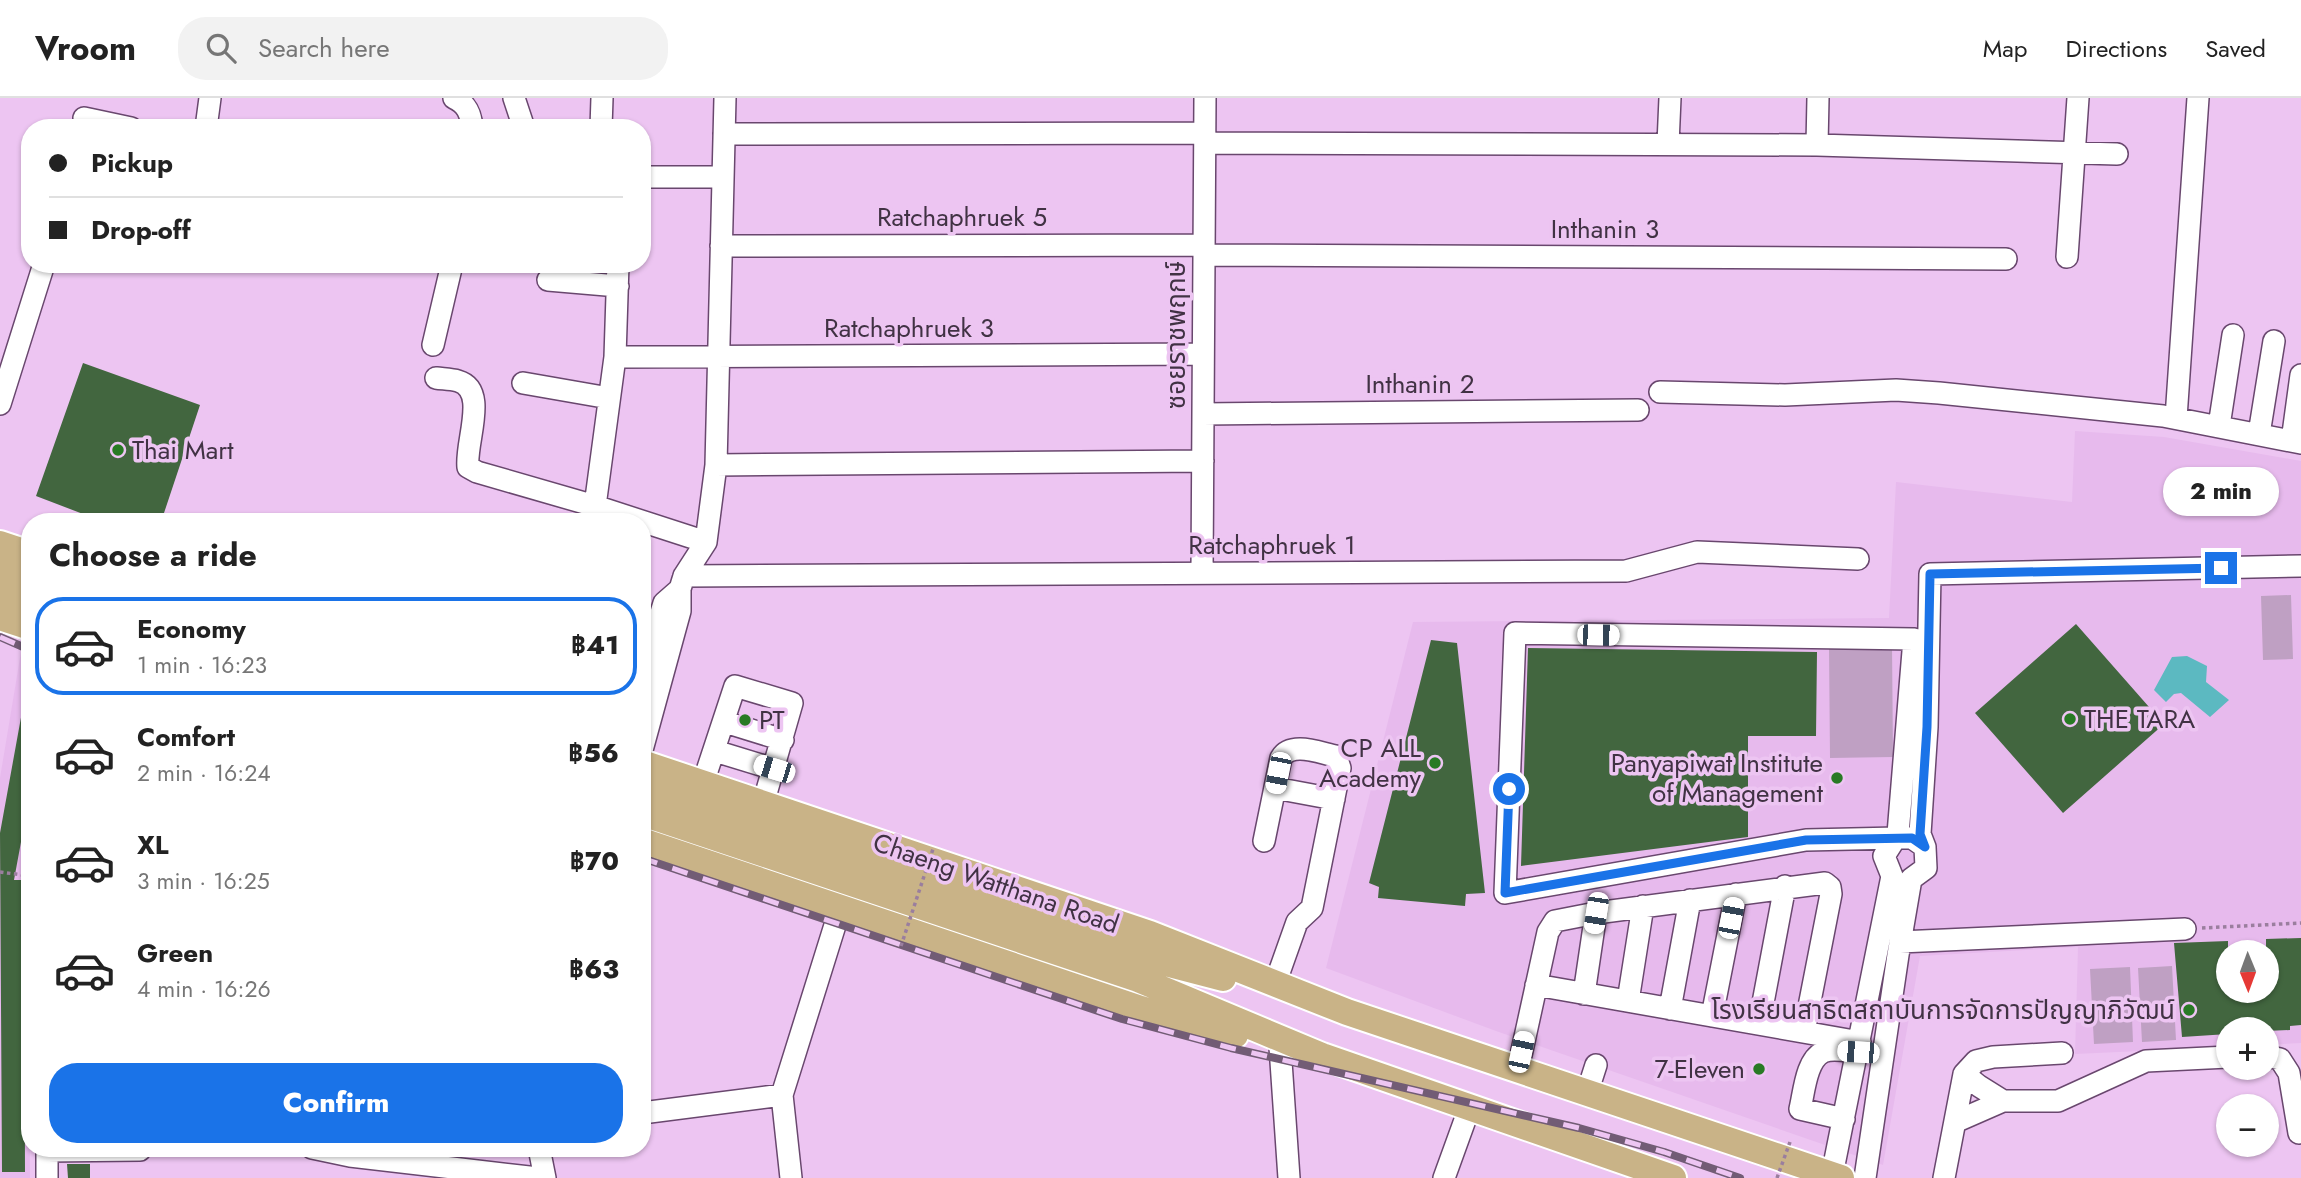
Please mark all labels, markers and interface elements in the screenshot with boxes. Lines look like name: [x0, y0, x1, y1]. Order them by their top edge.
search box: [178, 17, 668, 80]
text: Vroom: [35, 25, 136, 72]
icon: search: [202, 29, 240, 67]
text: Search here: [258, 29, 390, 67]
text: Map: [1983, 31, 2028, 66]
text: Directions: [2066, 31, 2167, 66]
text: Saved: [2205, 31, 2266, 66]
text: Pickup: [91, 144, 173, 182]
street label: Ratchaphruek 5: [877, 198, 1047, 236]
street label: Inthanin 3: [1551, 210, 1659, 248]
text: Drop-off: [91, 211, 191, 249]
street label: ซอยราชพฤกษ์: [1157, 261, 1195, 409]
street label: Ratchaphruek 3: [824, 309, 994, 347]
street label: Inthanin 2: [1365, 365, 1475, 403]
place label: Thai Mart: [132, 431, 234, 469]
marker: Thai Mart: [110, 442, 126, 458]
callout: 2 min: [2163, 466, 2279, 516]
text: 2 min: [2190, 474, 2252, 508]
street label: Ratchaphruek 1: [1188, 526, 1356, 564]
text: Choose a ride: [49, 532, 257, 578]
route end: [2205, 552, 2237, 584]
text: Economy: [137, 610, 246, 648]
icon: car: [53, 615, 116, 678]
car: [1577, 624, 1620, 646]
text: ฿41: [571, 626, 619, 664]
text: 1 min · 16:23: [137, 648, 267, 682]
place label: THE TARA: [2084, 700, 2196, 738]
place label: PT: [759, 701, 785, 739]
marker: THE TARA: [2062, 711, 2078, 727]
marker: PT: [737, 712, 753, 728]
text: Comfort: [137, 718, 235, 756]
icon: car: [53, 723, 116, 786]
place label: CP ALL Academy: [1319, 729, 1422, 797]
text: ฿56: [568, 734, 619, 772]
place label: Panyapiwat Institute of Management: [1611, 744, 1824, 812]
car: [1264, 750, 1293, 796]
car: [751, 753, 798, 785]
marker: CP ALL Academy: [1427, 755, 1443, 771]
text: 2 min · 16:24: [137, 756, 271, 790]
marker: Panyapiwat Institute of Management: [1829, 770, 1845, 786]
route start: [1493, 773, 1525, 805]
street label: Chaeng Watthana Road: [868, 823, 1124, 943]
text: XL: [137, 826, 169, 864]
icon: car: [53, 831, 116, 894]
text: ฿70: [570, 842, 619, 880]
text: 3 min · 16:25: [137, 864, 270, 898]
car: [1583, 891, 1610, 935]
car: [1717, 895, 1746, 941]
text: Green: [137, 934, 213, 972]
icon: car: [53, 939, 116, 1002]
north arrow: [2216, 940, 2278, 1003]
map controls: [2216, 940, 2279, 1157]
text: ฿63: [569, 950, 619, 988]
text: 4 min · 16:26: [137, 972, 271, 1006]
place label: โรงเรียนสาธิตสถาบันการจัดการปัญญาภิวัฒน์: [1711, 991, 2175, 1029]
marker: โรงเรียนสาธิตสถาบันการจัดการปัญญาภิวัฒน์: [2181, 1002, 2197, 1018]
button: +: [2216, 1017, 2279, 1080]
car: [1507, 1029, 1536, 1075]
car: [1837, 1040, 1880, 1064]
place label: 7-Eleven: [1655, 1050, 1745, 1088]
marker: 7-Eleven: [1751, 1061, 1767, 1077]
button: Confirm: [49, 1063, 623, 1143]
button: −: [2216, 1094, 2279, 1157]

